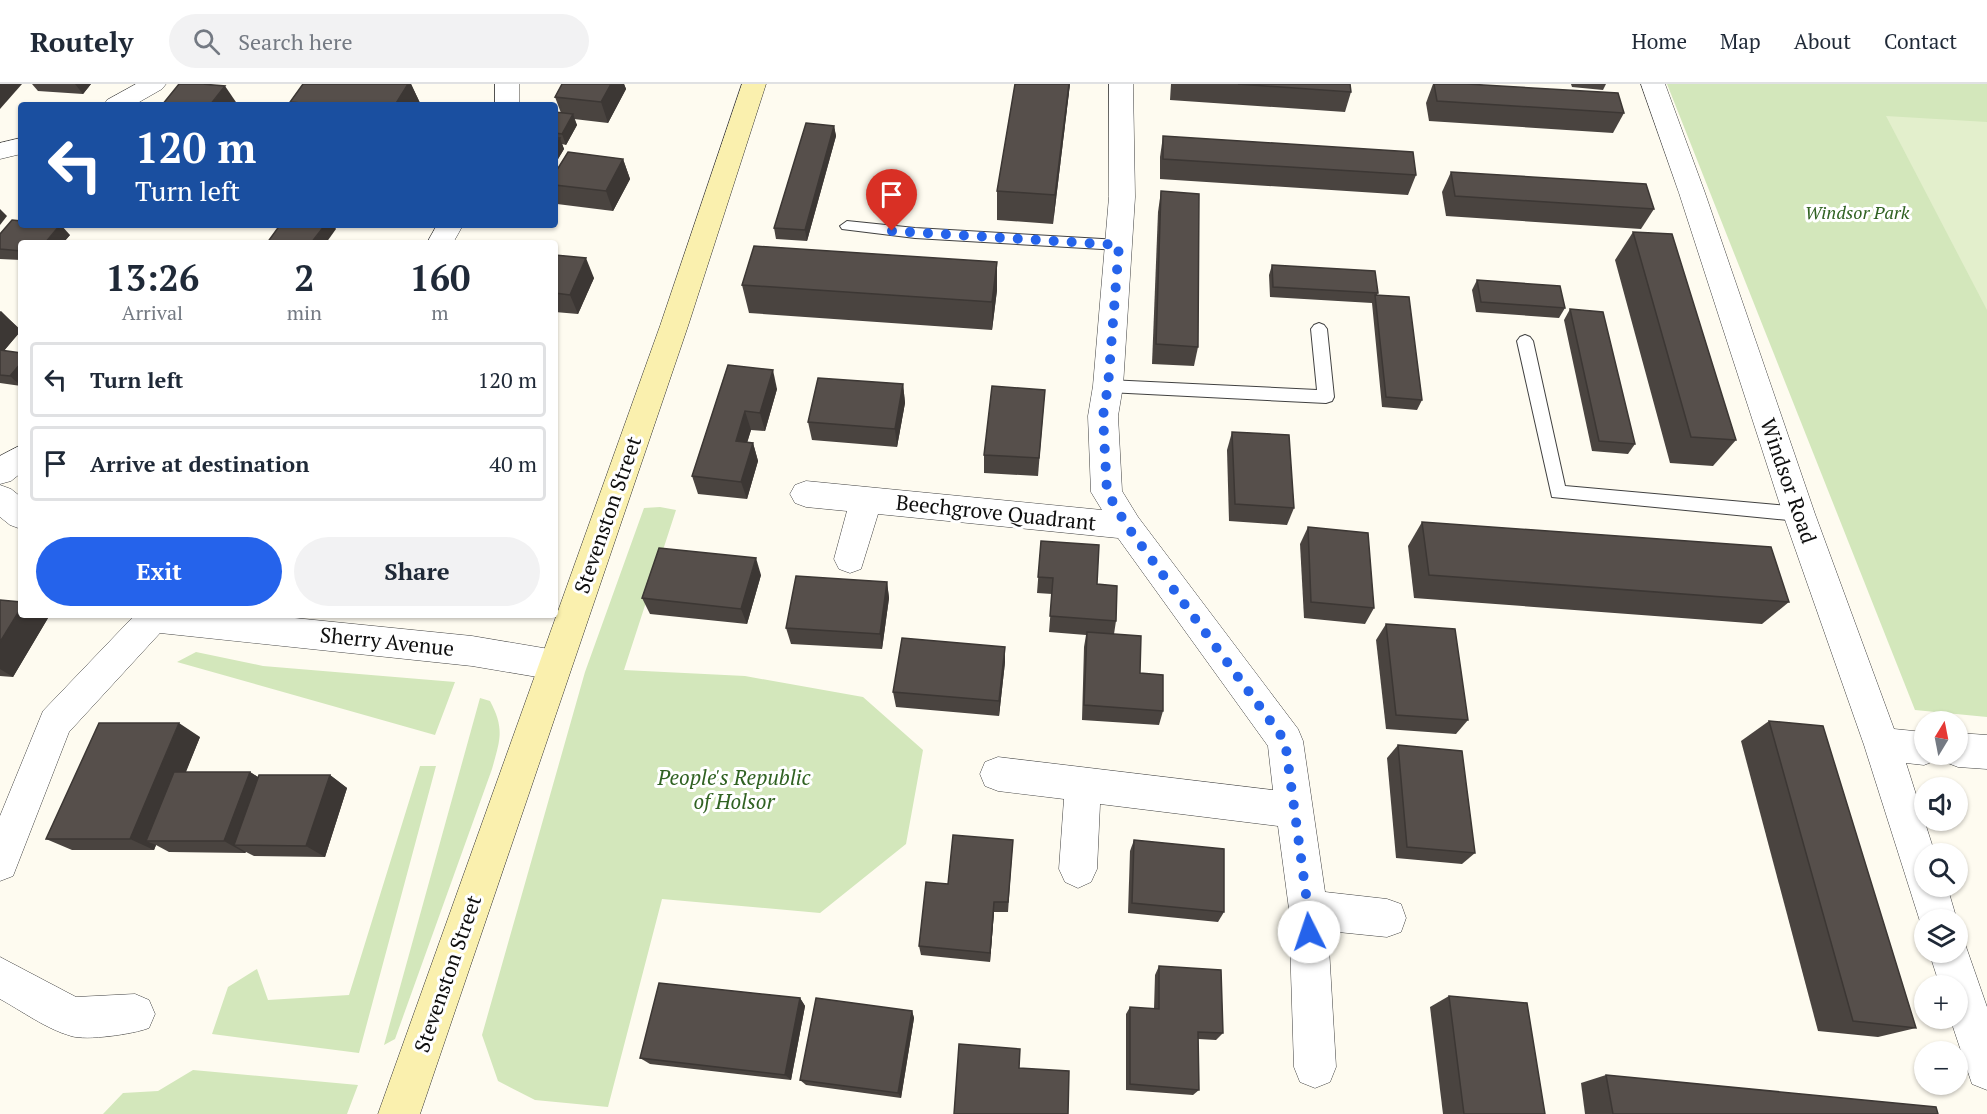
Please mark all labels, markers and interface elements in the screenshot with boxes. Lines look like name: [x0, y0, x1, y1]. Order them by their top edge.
search box: [169, 14, 589, 68]
text: Routely: [30, 23, 133, 60]
icon: search: [190, 25, 223, 58]
text: Search here: [238, 27, 353, 56]
text: Home: [1631, 27, 1687, 55]
text: Map: [1720, 27, 1761, 55]
text: About: [1794, 27, 1851, 55]
text: Contact: [1884, 27, 1957, 55]
text: 120 m: [135, 119, 256, 175]
icon: left: [36, 126, 114, 204]
pin: [866, 169, 917, 231]
text: Turn left: [135, 173, 240, 209]
icon: arrive: [875, 178, 908, 211]
park label: Windsor Park: [1805, 200, 1910, 224]
text: 13:26: [106, 254, 199, 301]
text: 2: [294, 254, 315, 301]
text: 160: [409, 254, 470, 301]
text: Arrival: [122, 299, 183, 326]
text: min: [287, 299, 322, 326]
text: m: [431, 299, 449, 326]
icon: left: [39, 363, 72, 396]
text: Turn left: [90, 365, 183, 394]
text: 120 m: [477, 365, 537, 394]
street label: Windsor Road: [1754, 414, 1824, 547]
street label: Stevenston Street: [567, 432, 647, 597]
icon: arrive: [39, 447, 72, 480]
text: Arrive at destination: [90, 449, 309, 478]
text: 40 m: [489, 449, 537, 478]
street label: Beechgrove Quadrant: [895, 488, 1098, 536]
button: Exit: [36, 537, 282, 606]
button: Share: [294, 537, 540, 606]
street label: Sherry Avenue: [319, 620, 456, 662]
north arrow: [1914, 711, 1968, 765]
map controls: [1914, 711, 1968, 1095]
park label: People's Republic of Holsor: [656, 763, 812, 815]
button: sound: [1914, 777, 1968, 831]
button: search: [1914, 843, 1968, 897]
street label: Stevenston Street: [407, 891, 487, 1056]
position arrow: [1277, 900, 1341, 964]
button: layers: [1914, 909, 1968, 963]
button: +: [1914, 975, 1968, 1029]
button: −: [1914, 1041, 1968, 1095]

